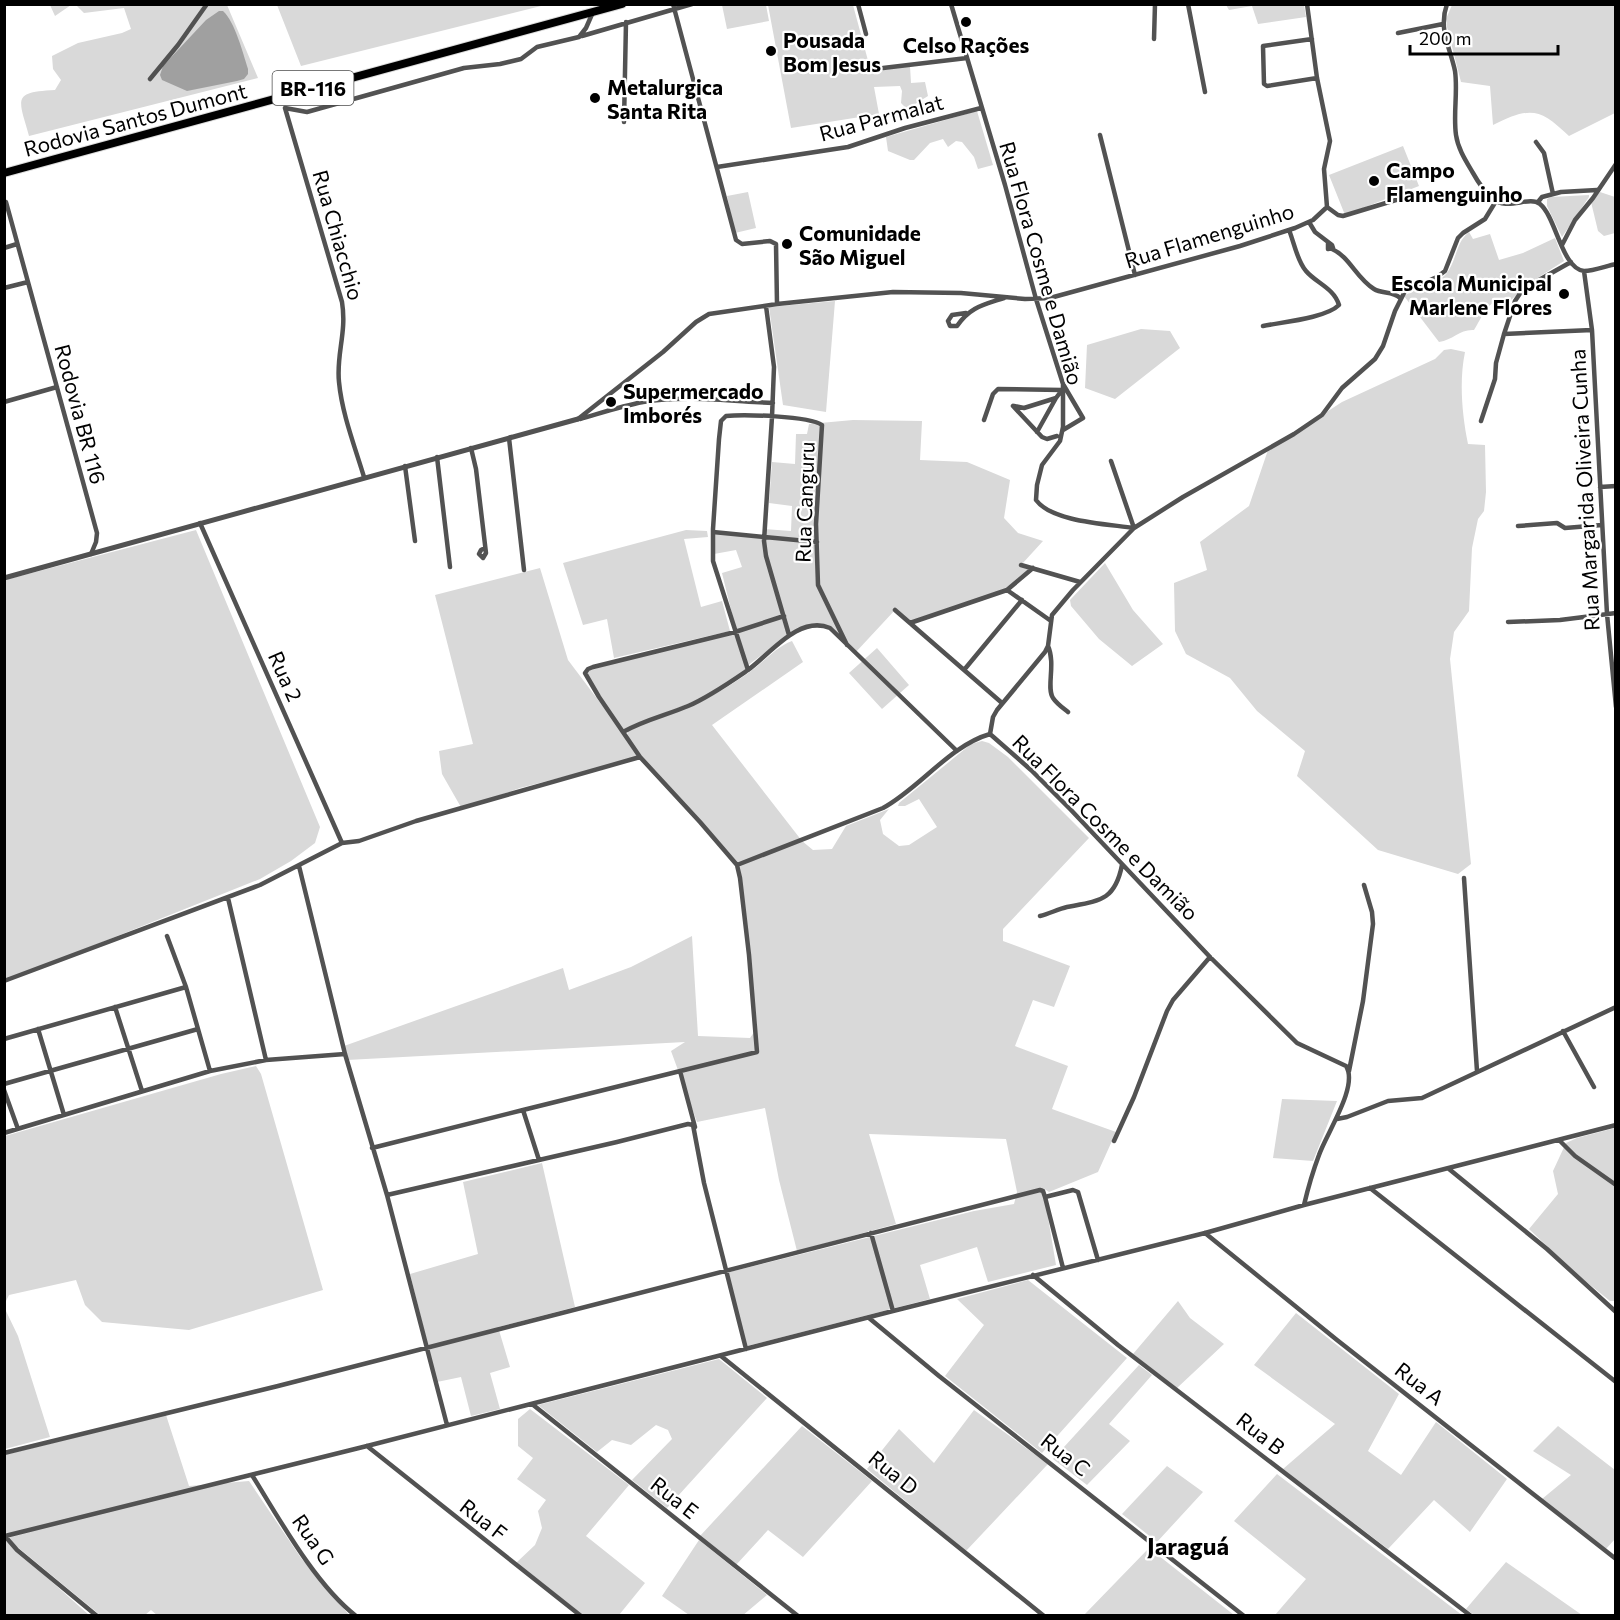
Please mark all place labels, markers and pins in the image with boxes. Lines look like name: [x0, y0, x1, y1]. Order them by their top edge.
marker: Celso Rações: [959, 15, 973, 29]
place label: Pousada Bom Jesus: [783, 27, 881, 76]
place label: Celso Rações: [903, 32, 1029, 57]
marker: Pousada Bom Jesus: [764, 44, 778, 58]
place label: Metalurgica Santa Rita: [607, 74, 723, 123]
marker: Metalurgica Santa Rita: [588, 91, 602, 105]
place label: Campo Flamenguinho: [1386, 157, 1523, 206]
marker: Campo Flamenguinho: [1367, 174, 1381, 188]
place label: Comunidade São Miguel: [799, 220, 921, 269]
marker: Comunidade São Miguel: [780, 237, 794, 251]
place label: Escola Municipal Marlene Flores: [1391, 270, 1552, 319]
marker: Escola Municipal Marlene Flores: [1557, 287, 1571, 301]
place label: Supermercado Imborés: [623, 378, 764, 427]
marker: Supermercado Imborés: [604, 395, 618, 409]

